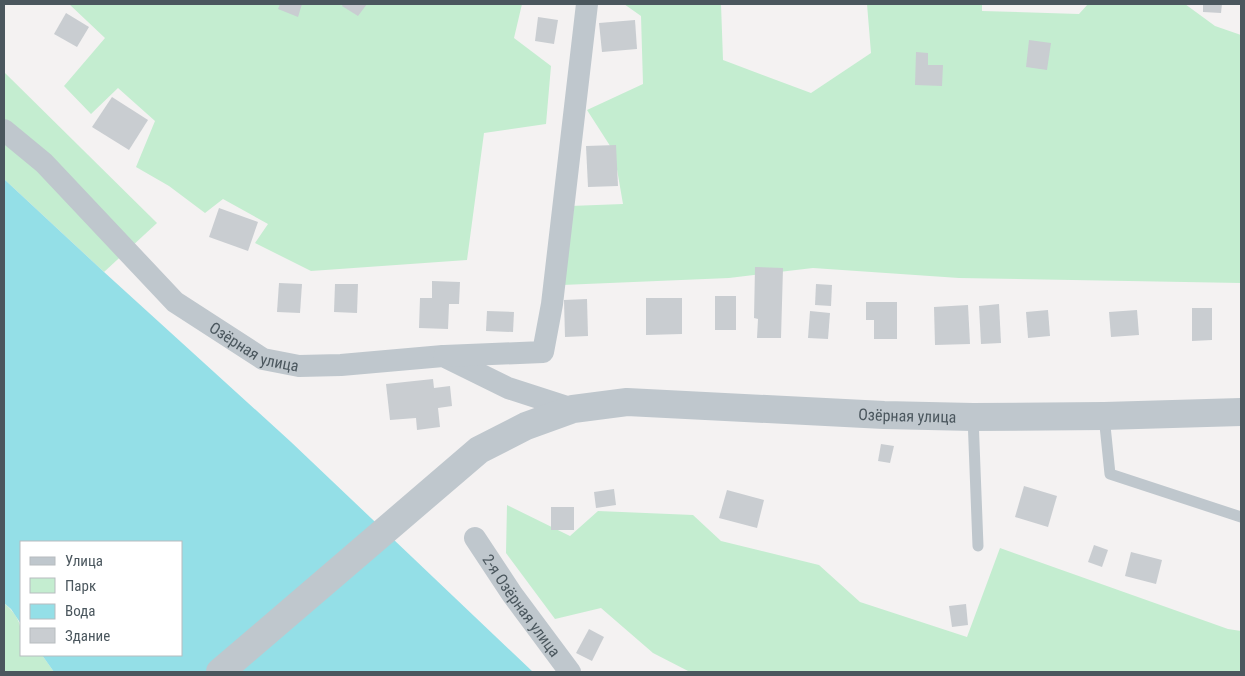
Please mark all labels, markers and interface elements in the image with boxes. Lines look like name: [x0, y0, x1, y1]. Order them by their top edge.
street label: Озёрная улица: [206, 318, 300, 376]
street label: Озёрная улица: [858, 405, 957, 427]
legend: [20, 541, 182, 656]
street label: 2-я Озёрная улица: [478, 551, 564, 661]
text: Улица: [65, 552, 103, 570]
text: Парк: [65, 577, 96, 595]
text: Вода: [65, 602, 95, 620]
text: Здание: [65, 627, 110, 645]

